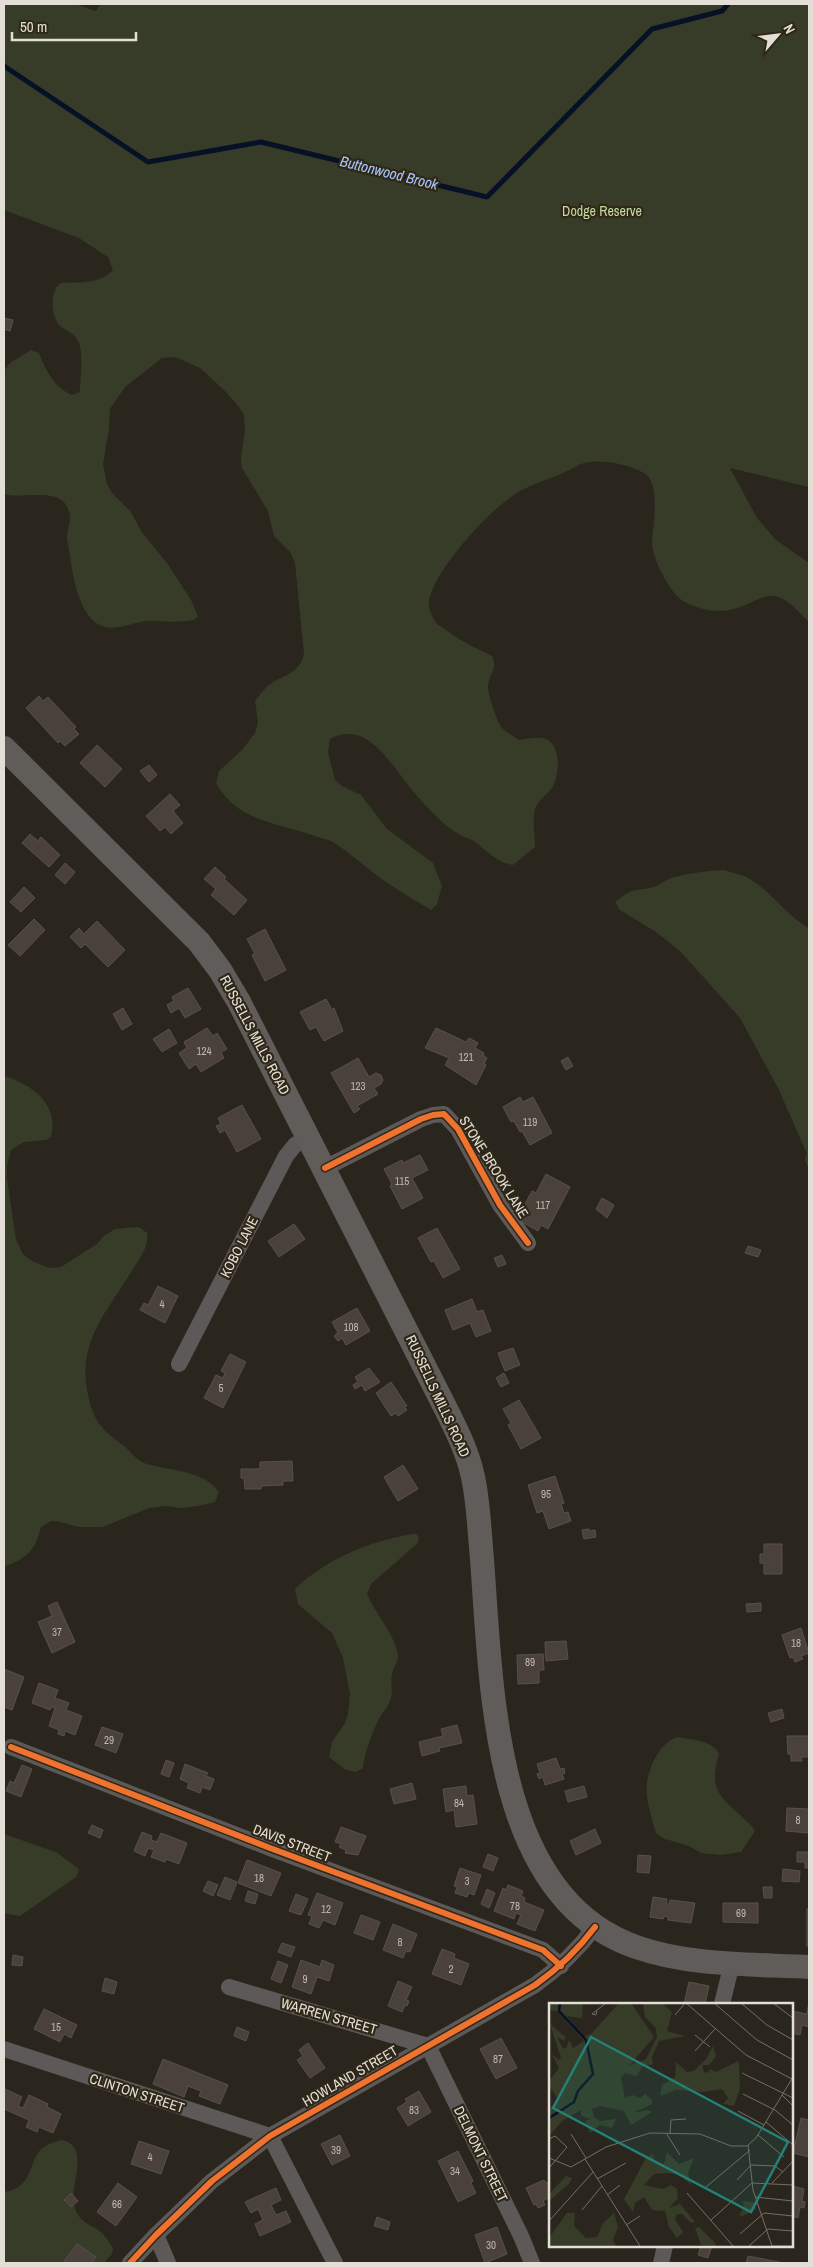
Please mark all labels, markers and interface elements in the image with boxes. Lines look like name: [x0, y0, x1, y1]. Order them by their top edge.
scale bar: [12, 10, 136, 42]
north arrow: [753, 10, 803, 60]
text: 50 m: [20, 16, 47, 37]
text: N: [780, 21, 799, 37]
water label: Buttonwood Brook: [338, 150, 441, 195]
park label: Dodge Reserve: [562, 202, 642, 220]
street label: RUSSELLS MILLS ROAD: [216, 972, 294, 1098]
house number: 124: [196, 1044, 212, 1058]
house number: 121: [458, 1050, 474, 1064]
house number: 123: [350, 1079, 366, 1093]
street label: STONE BROOK LANE: [455, 1113, 533, 1221]
house number: 119: [523, 1115, 537, 1129]
house number: 115: [395, 1174, 409, 1188]
house number: 117: [536, 1198, 550, 1212]
street label: KOBO LANE: [216, 1213, 262, 1281]
house number: 4: [159, 1297, 165, 1311]
house number: 108: [343, 1320, 359, 1334]
street label: RUSSELLS MILLS ROAD: [402, 1332, 474, 1460]
house number: 5: [218, 1381, 224, 1395]
house number: 95: [541, 1487, 551, 1501]
house number: 37: [52, 1625, 62, 1639]
house number: 18: [791, 1636, 801, 1650]
house number: 89: [525, 1655, 535, 1669]
house number: 29: [104, 1733, 114, 1747]
house number: 84: [454, 1796, 464, 1810]
house number: 8: [795, 1813, 801, 1827]
street label: DAVIS STREET: [250, 1820, 334, 1866]
house number: 18: [254, 1871, 264, 1885]
house number: 3: [464, 1874, 470, 1888]
house number: 78: [510, 1899, 520, 1913]
house number: 12: [321, 1902, 331, 1916]
house number: 69: [736, 1906, 746, 1920]
house number: 8: [397, 1935, 403, 1949]
house number: 2: [448, 1962, 454, 1976]
house number: 9: [302, 1972, 308, 1986]
street label: WARREN STREET: [279, 1994, 379, 2038]
inset map: [549, 2003, 793, 2247]
house number: 15: [51, 2020, 61, 2034]
street label: HOWLAND STREET: [299, 2041, 401, 2111]
house number: 87: [493, 2052, 503, 2066]
street label: CLINTON STREET: [87, 2069, 187, 2117]
house number: 83: [409, 2103, 419, 2117]
street label: DELMONT STREET: [450, 2103, 512, 2205]
house number: 39: [331, 2143, 341, 2157]
house number: 4: [147, 2150, 153, 2164]
house number: 34: [450, 2164, 460, 2178]
house number: 66: [112, 2197, 122, 2211]
house number: 30: [486, 2238, 496, 2252]

